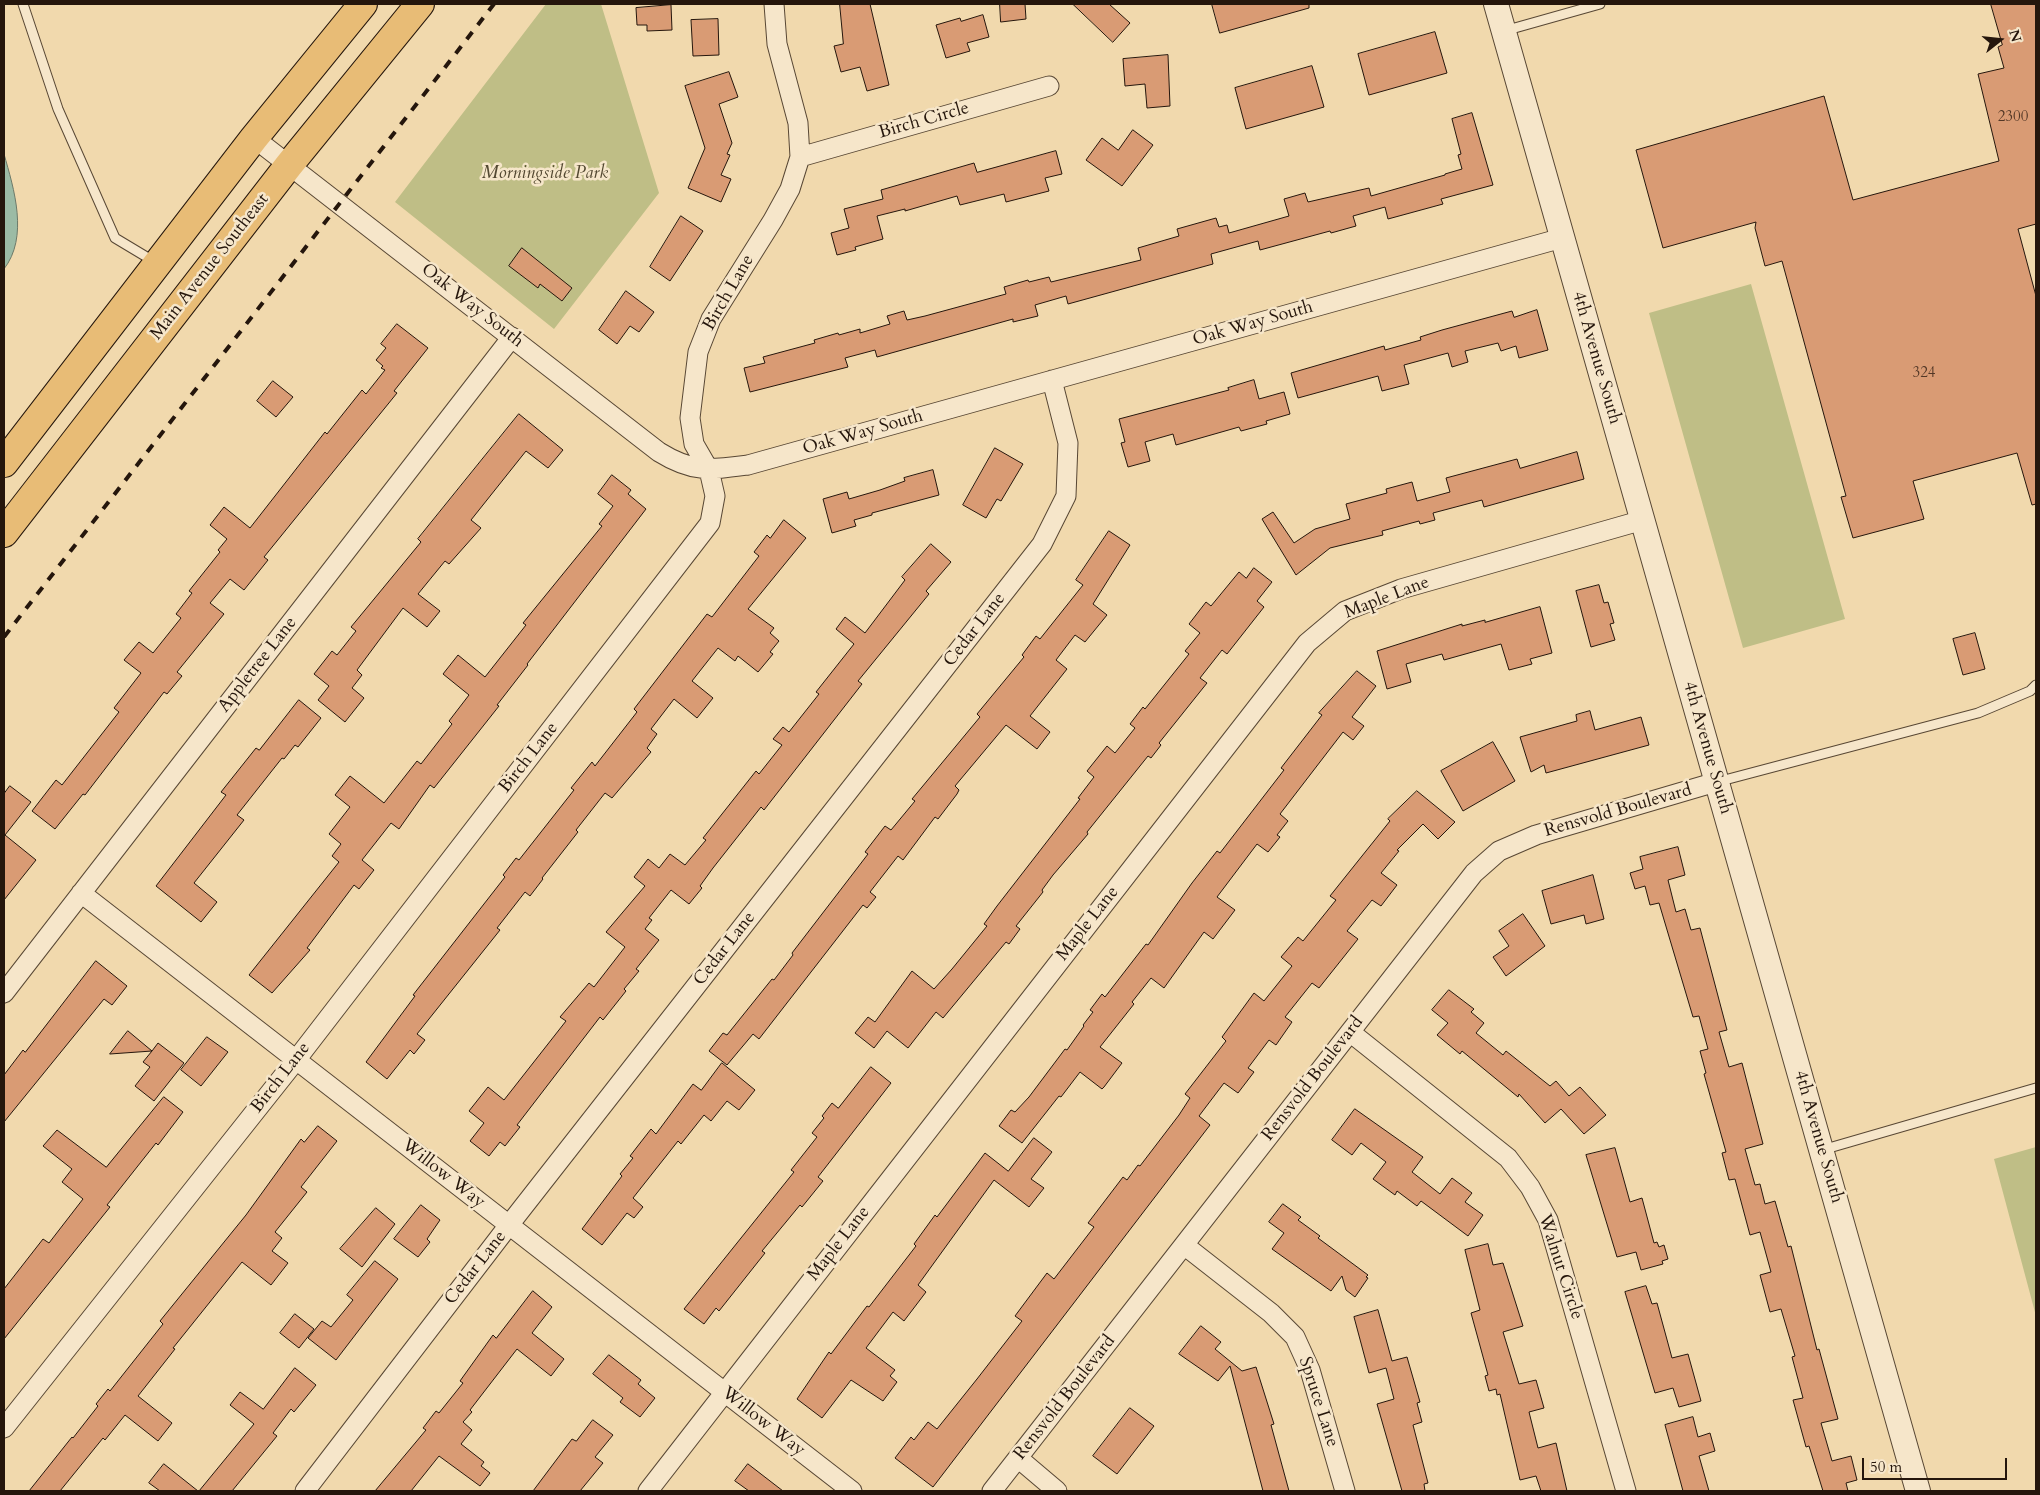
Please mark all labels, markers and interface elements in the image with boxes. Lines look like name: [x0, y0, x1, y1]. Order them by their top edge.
north arrow: [1975, 15, 2025, 65]
text: N: [2004, 27, 2026, 44]
street label: Birch Circle: [876, 98, 972, 144]
house number: 2300: [1998, 109, 2028, 127]
park label: Morningside Park: [482, 163, 608, 185]
street label: Main Avenue Southeast: [146, 189, 274, 345]
street label: Birch Lane: [699, 251, 759, 335]
street label: Oak Way South: [416, 259, 528, 353]
street label: 4th Avenue South: [1567, 289, 1625, 427]
street label: Oak Way South: [1190, 297, 1316, 351]
house number: 324: [1912, 365, 1936, 383]
street label: Oak Way South: [800, 406, 926, 460]
street label: Maple Lane: [1342, 572, 1432, 624]
street label: Cedar Lane: [939, 589, 1011, 671]
street label: Appletree Lane: [214, 613, 302, 717]
street label: 4th Avenue South: [1678, 679, 1736, 817]
street label: Birch Lane: [495, 718, 563, 798]
street label: Rensvold Boulevard: [1542, 780, 1694, 842]
street label: Maple Lane: [1052, 882, 1124, 966]
street label: Cedar Lane: [689, 908, 761, 990]
street label: Rensvold Boulevard: [1258, 1012, 1368, 1146]
street label: Birch Lane: [247, 1038, 315, 1118]
street label: 4th Avenue South: [1789, 1068, 1847, 1206]
street label: Willow Way: [397, 1135, 489, 1213]
street label: Maple Lane: [803, 1202, 875, 1286]
street label: Walnut Circle: [1533, 1212, 1587, 1322]
street label: Cedar Lane: [440, 1227, 512, 1309]
street label: Rensvold Boulevard: [1010, 1331, 1120, 1465]
street label: Spruce Lane: [1293, 1354, 1343, 1450]
street label: Willow Way: [717, 1383, 809, 1461]
scale bar: [1865, 1448, 2010, 1480]
text: 50 m: [1870, 1457, 1902, 1477]

